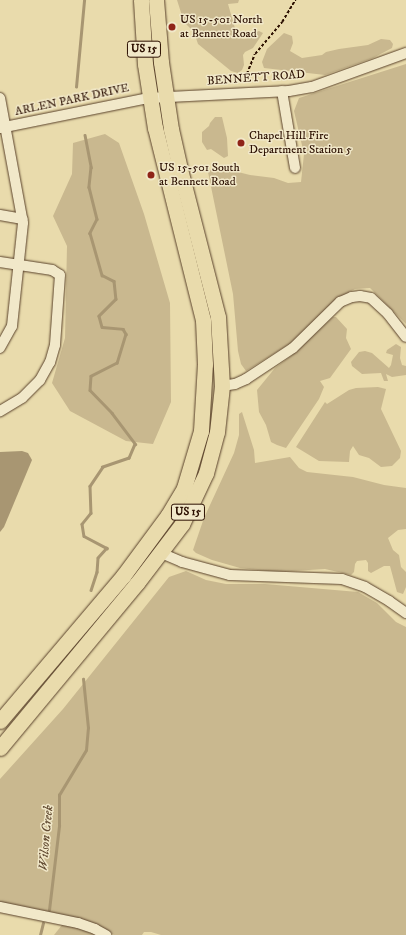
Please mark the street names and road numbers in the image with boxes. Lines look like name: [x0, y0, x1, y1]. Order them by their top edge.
road number: US 15: [126, 40, 162, 58]
street label: BENNETT ROAD: [207, 67, 305, 89]
street label: ARLEN PARK DRIVE: [14, 81, 130, 119]
road number: US 15: [170, 503, 206, 521]

